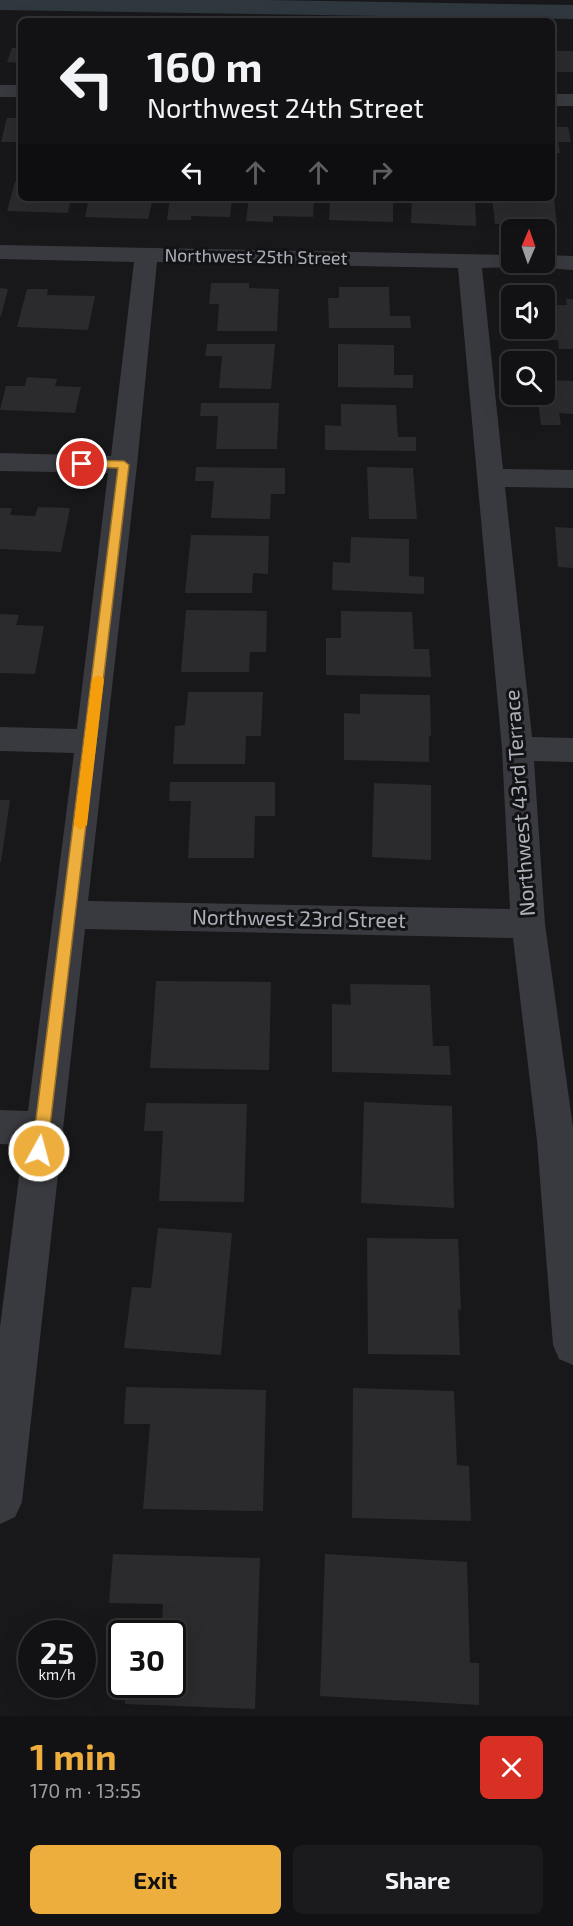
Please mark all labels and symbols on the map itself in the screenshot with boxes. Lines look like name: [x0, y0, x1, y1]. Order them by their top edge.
north arrow: [501, 219, 555, 273]
street label: Northwest 25th Street: [164, 243, 348, 269]
pin: [56, 438, 107, 489]
street label: Northwest 43rd Terrace: [498, 689, 539, 917]
street label: Northwest 23rd Street: [192, 903, 406, 932]
position arrow: [7, 1119, 71, 1183]
speed limit sign: 30: [108, 1620, 186, 1698]

